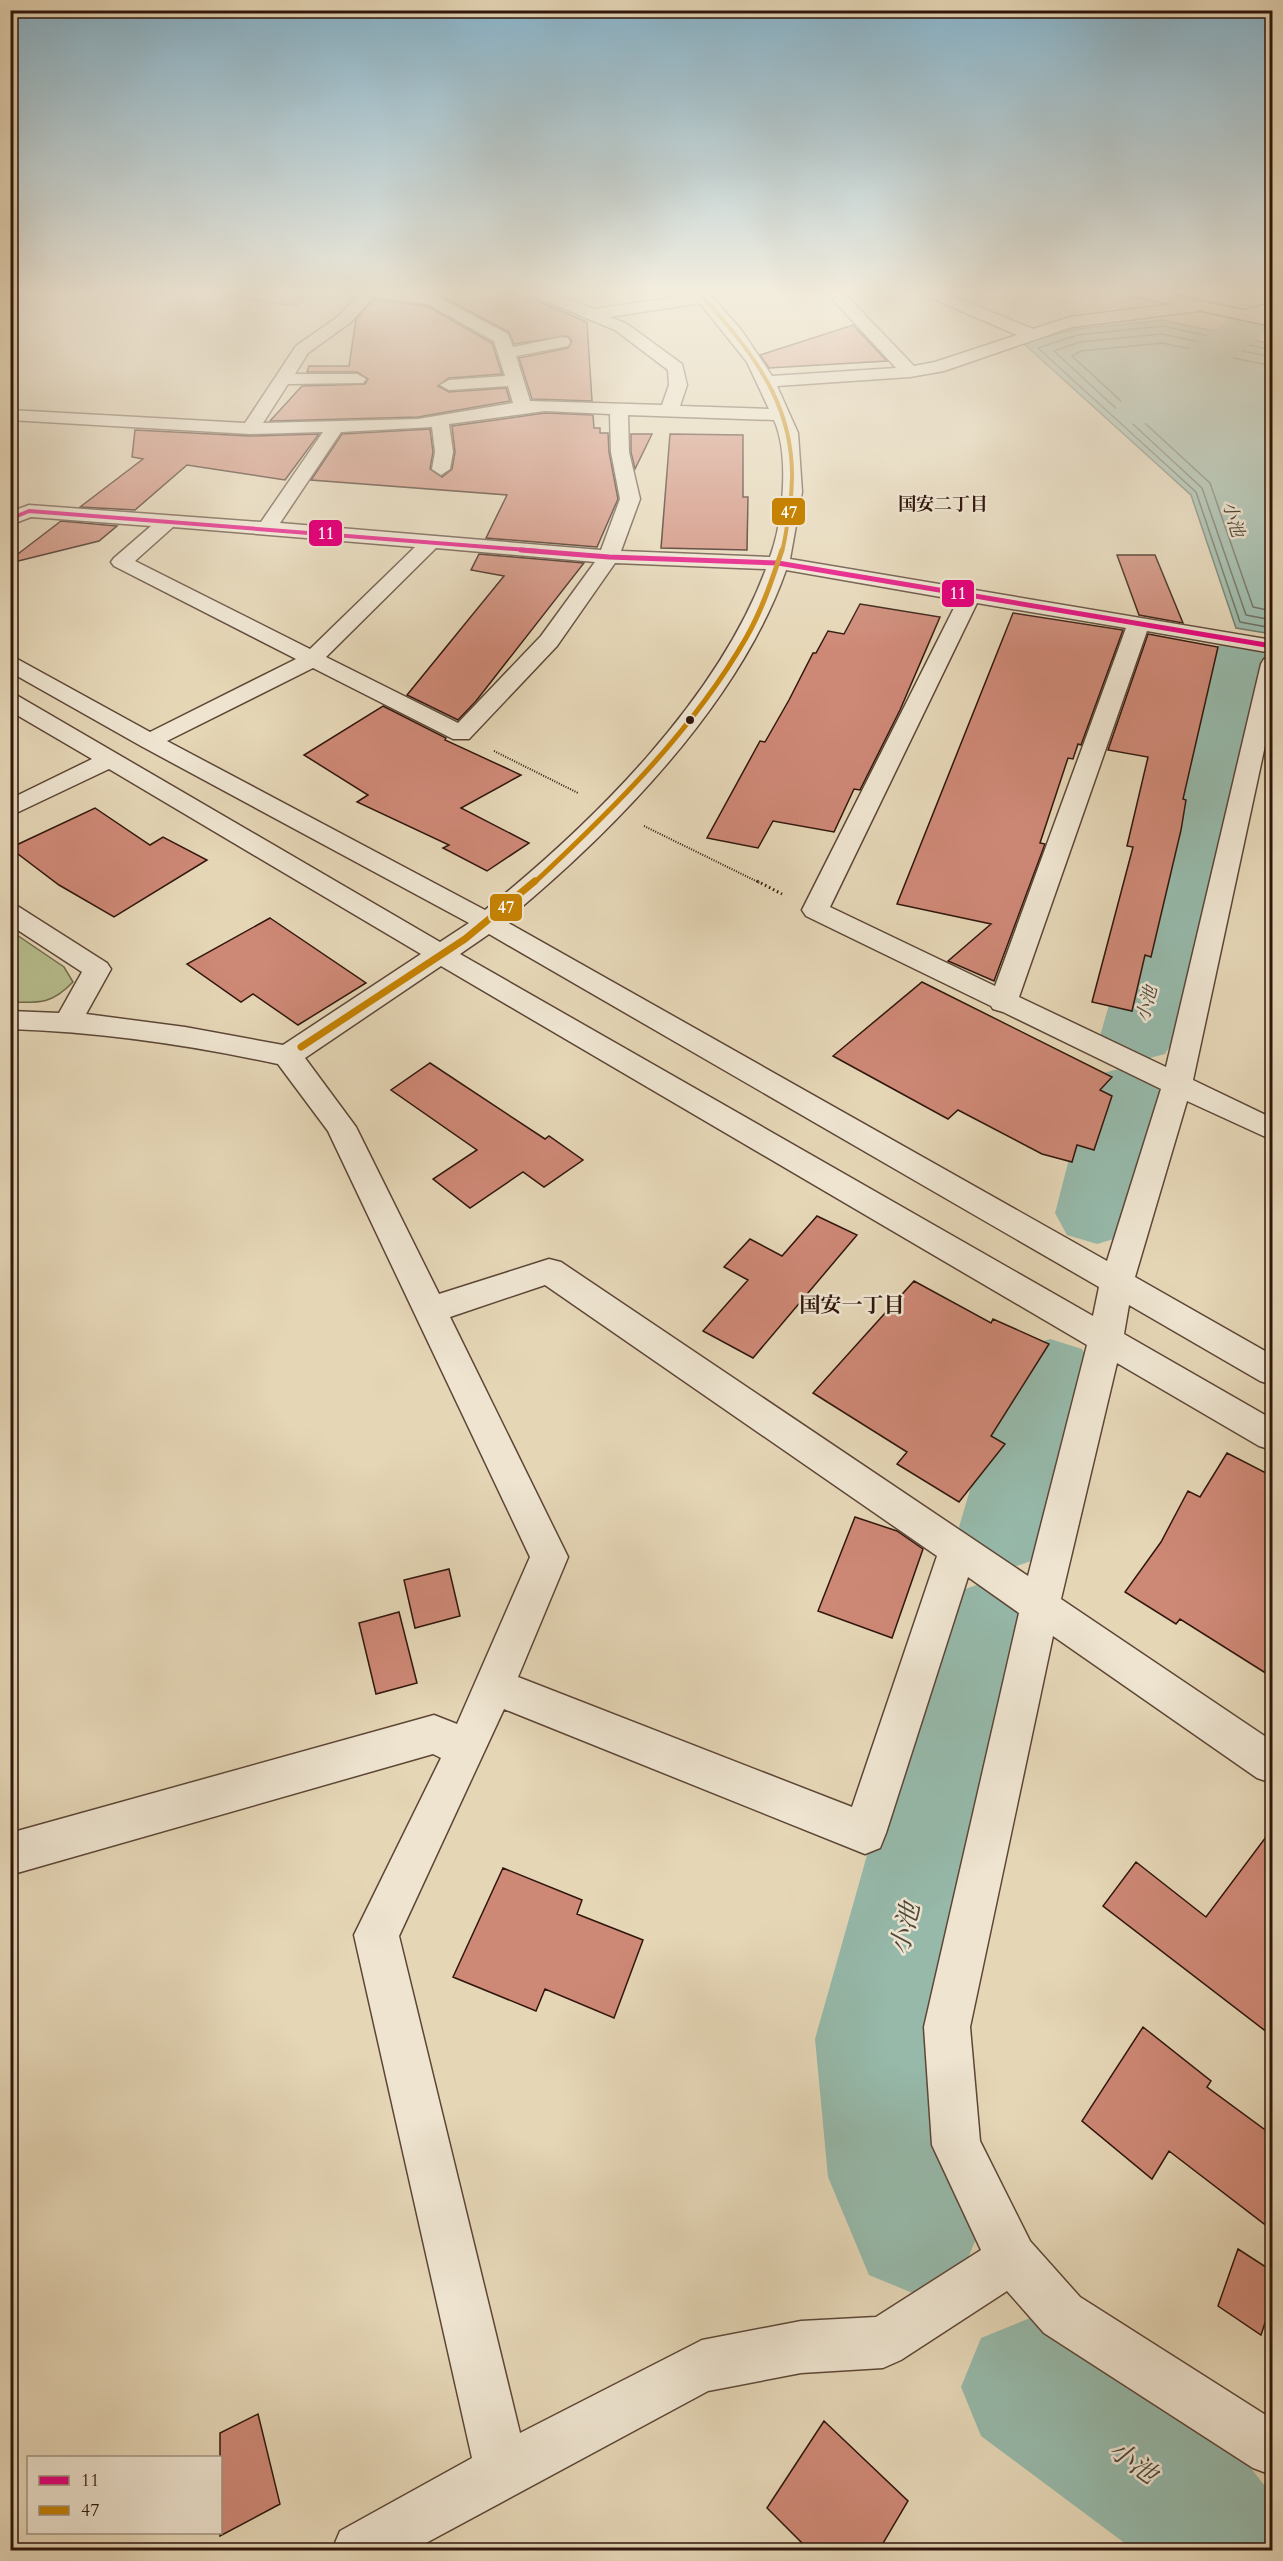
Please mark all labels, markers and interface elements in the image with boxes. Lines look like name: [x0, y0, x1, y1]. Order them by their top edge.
district label: 国安二丁目: [898, 492, 988, 517]
line badge: 47: [771, 497, 806, 526]
water label: 小池: [1216, 498, 1251, 542]
text: 47: [781, 502, 797, 524]
line badge: 11: [308, 519, 343, 547]
text: 11: [318, 523, 334, 545]
line badge: 11: [941, 579, 975, 608]
text: 11: [950, 583, 966, 605]
unlabelled marker: [684, 714, 696, 726]
line badge: 47: [489, 893, 523, 922]
text: 47: [498, 897, 514, 919]
water label: 小池: [1130, 981, 1164, 1025]
district label: 国安一丁目: [800, 1291, 905, 1320]
water label: 小池: [882, 1897, 929, 1958]
water label: 小池: [1102, 2433, 1167, 2493]
legend: [27, 2456, 222, 2534]
text: 11: [81, 2468, 99, 2493]
text: 47: [81, 2498, 99, 2523]

